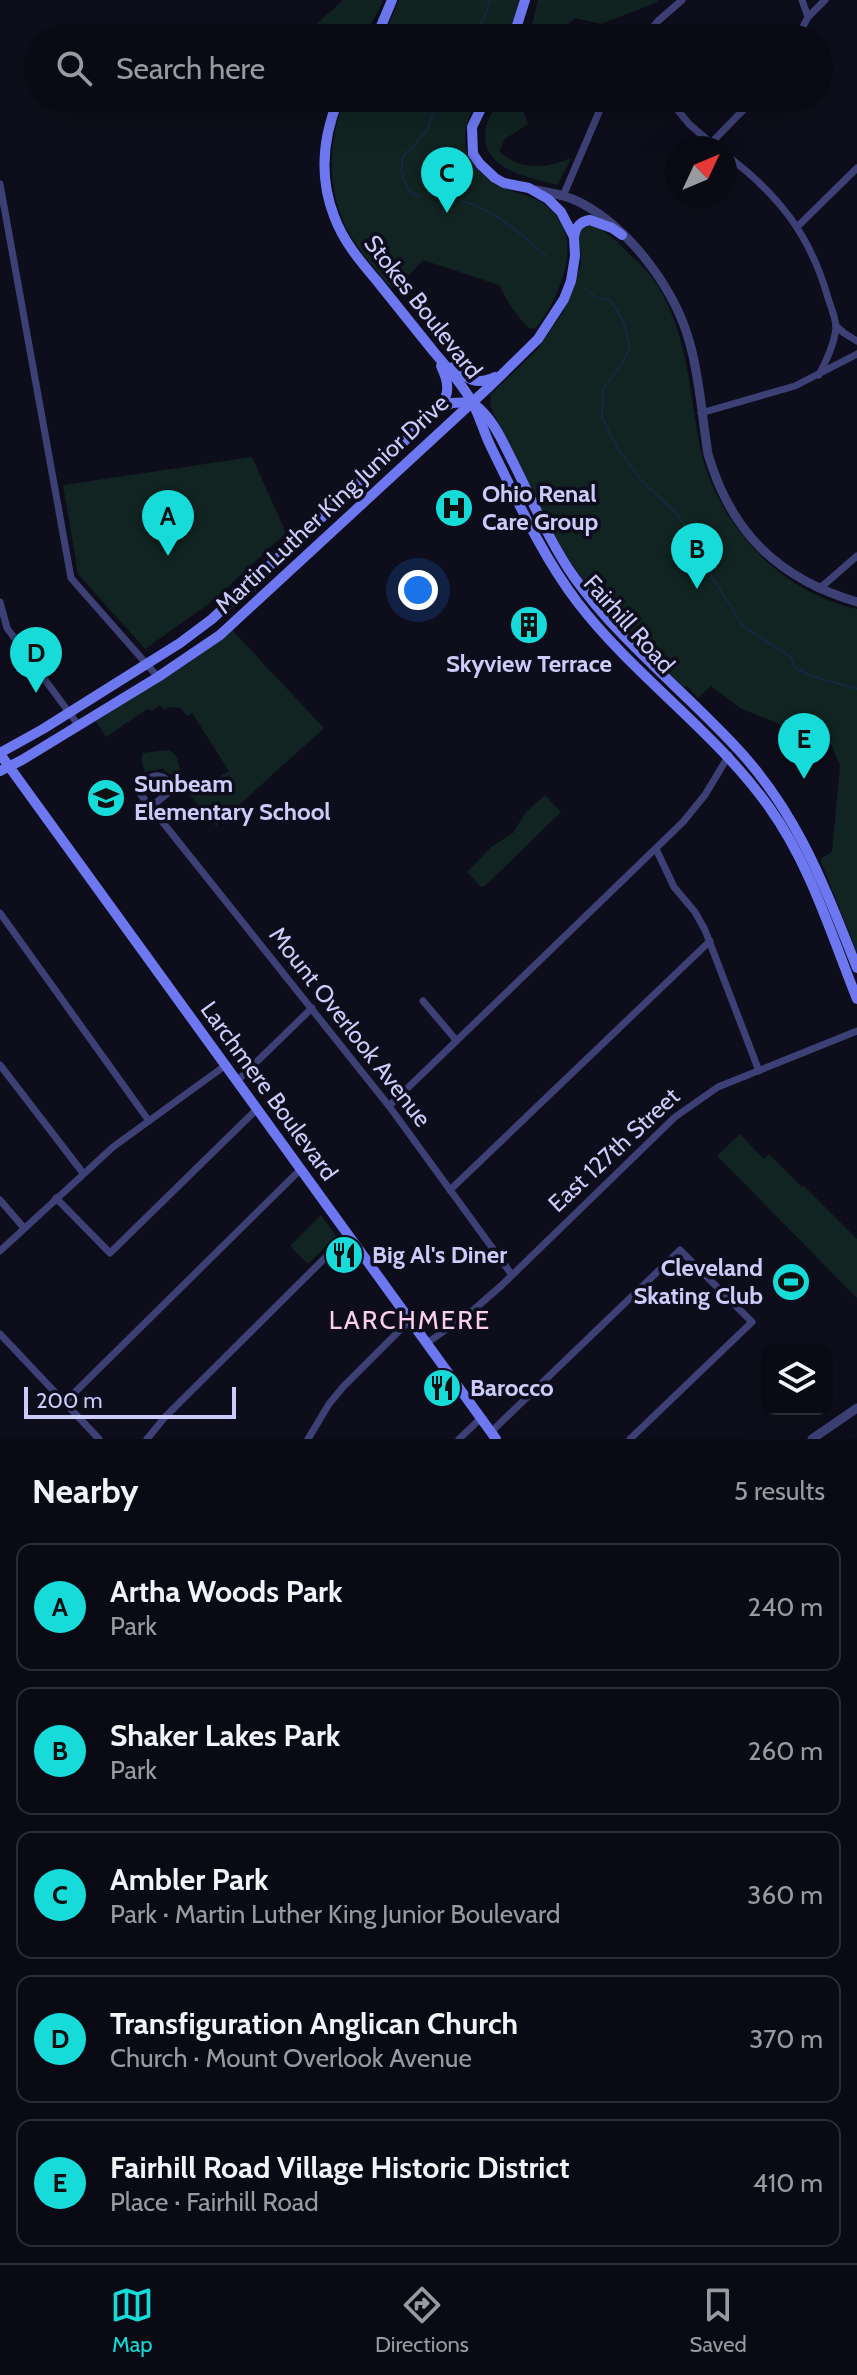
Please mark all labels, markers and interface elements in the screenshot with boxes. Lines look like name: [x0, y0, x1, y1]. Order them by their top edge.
search box: [24, 24, 833, 112]
icon: search: [52, 46, 96, 90]
text: Search here: [116, 50, 265, 87]
north arrow: [665, 136, 737, 208]
pin: C: [421, 147, 473, 213]
street label: Stokes Boulevard: [358, 229, 488, 384]
street label: Martin Luther King Junior Drive: [209, 388, 454, 619]
place label: Ohio Renal Care Group: [482, 479, 598, 536]
hospital icon: Ohio Renal Care Group: [433, 487, 475, 529]
pin: A: [142, 490, 194, 556]
pin: B: [671, 523, 723, 589]
street label: Fairhill Road: [578, 569, 681, 679]
your location: [398, 570, 438, 610]
building icon: Skyview Terrace: [508, 604, 550, 646]
pin: D: [10, 627, 62, 693]
place label: Skyview Terrace: [446, 649, 612, 678]
pin: E: [778, 713, 830, 779]
place label: Sunbeam Elementary School: [134, 769, 331, 826]
school or university icon: Sunbeam Elementary School: [85, 777, 127, 819]
street label: Mount Overlook Avenue: [263, 921, 437, 1132]
street label: Larchmere Boulevard: [195, 995, 344, 1186]
street label: East 127th Street: [542, 1081, 685, 1218]
restaurant icon: Big Al's Diner: [323, 1234, 365, 1276]
place label: Big Al's Diner: [372, 1240, 507, 1269]
place label: Cleveland Skating Club: [633, 1253, 763, 1310]
sports icon: Cleveland Skating Club: [770, 1261, 812, 1303]
district label: LARCHMERE: [329, 1304, 491, 1336]
map controls: [761, 1343, 833, 1415]
button: layers: [761, 1343, 833, 1415]
restaurant icon: Barocco: [421, 1367, 463, 1409]
place label: Barocco: [470, 1373, 554, 1402]
scale bar: [24, 1383, 236, 1419]
text: 200 m: [36, 1387, 102, 1414]
text: Nearby: [32, 1470, 139, 1512]
text: 5 results: [734, 1475, 825, 1507]
text: Artha Woods Park: [110, 1573, 343, 1610]
text: A: [52, 1591, 68, 1623]
text: 240 m: [748, 1591, 823, 1623]
text: Park: [110, 1610, 157, 1642]
text: Shaker Lakes Park: [110, 1717, 340, 1754]
text: B: [52, 1735, 68, 1767]
text: 260 m: [748, 1735, 823, 1767]
text: Park: [110, 1754, 157, 1786]
text: Ambler Park: [110, 1861, 269, 1898]
text: C: [52, 1879, 68, 1911]
text: 360 m: [747, 1879, 823, 1911]
text: Park · Martin Luther King Junior Boulevard: [110, 1898, 560, 1930]
text: Transfiguration Anglican Church: [110, 2005, 518, 2042]
text: D: [51, 2023, 69, 2055]
text: 370 m: [749, 2023, 823, 2055]
text: Church · Mount Overlook Avenue: [110, 2042, 472, 2074]
text: Fairhill Road Village Historic District: [110, 2149, 570, 2186]
text: E: [53, 2167, 67, 2199]
text: 410 m: [753, 2167, 823, 2199]
text: Place · Fairhill Road: [110, 2186, 319, 2218]
tab: Map: [110, 2283, 154, 2358]
tab: Directions: [375, 2283, 469, 2358]
tab: Saved: [690, 2283, 747, 2358]

